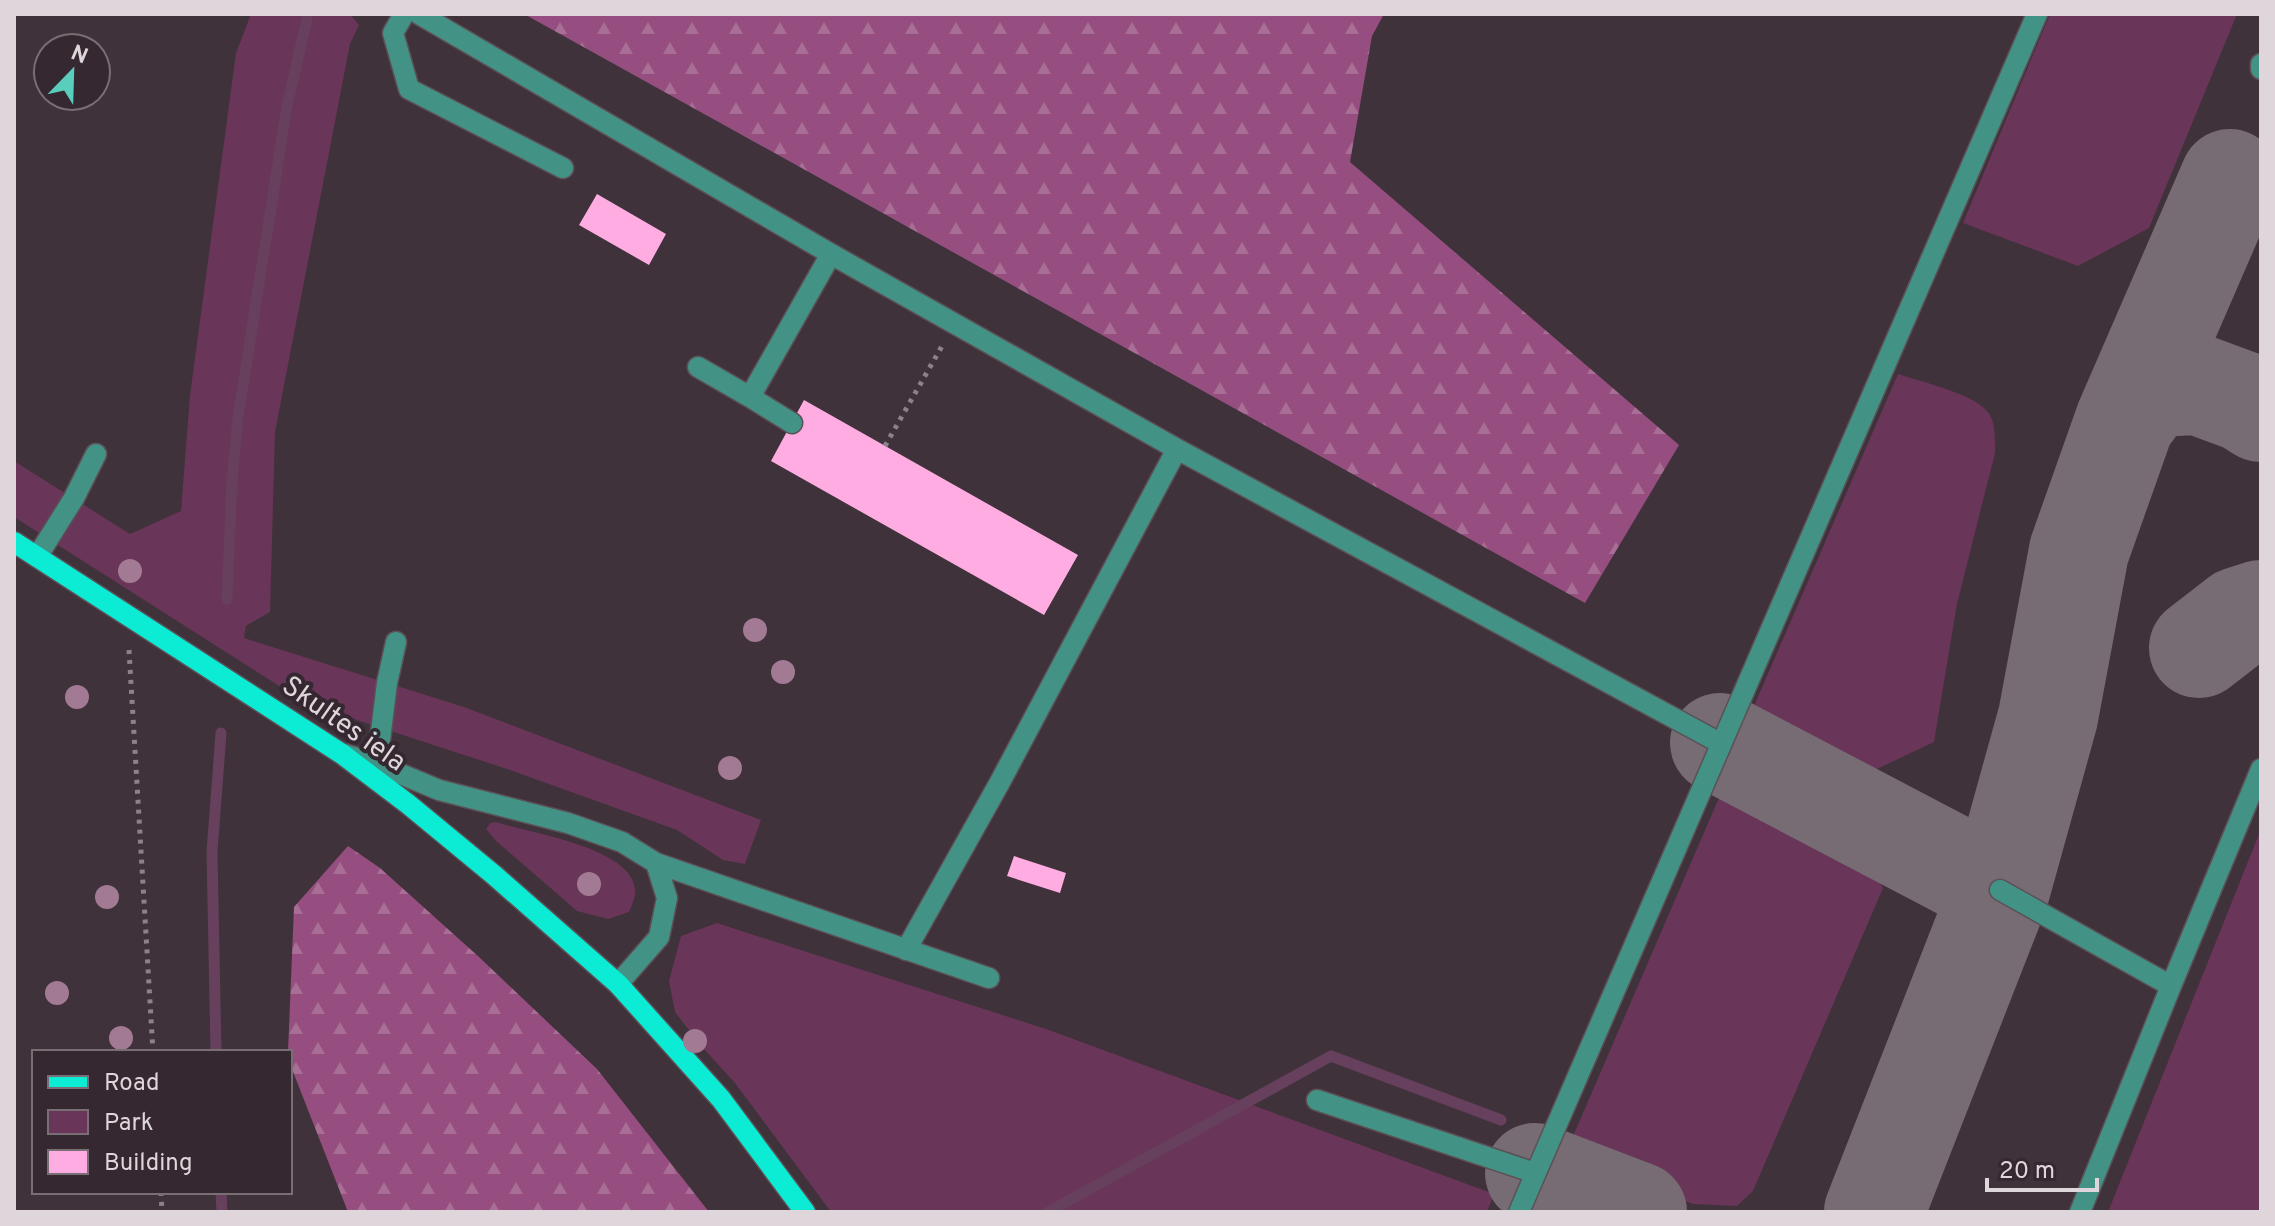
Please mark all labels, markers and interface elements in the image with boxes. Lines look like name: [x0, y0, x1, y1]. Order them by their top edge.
north arrow: [32, 32, 112, 112]
text: N: [66, 40, 91, 71]
street label: Skultes iela: [274, 669, 412, 781]
legend: [32, 1050, 292, 1194]
text: Road: [104, 1069, 160, 1099]
text: Park: [104, 1109, 154, 1139]
scale bar: [1987, 1142, 2097, 1192]
text: Building: [104, 1149, 193, 1179]
text: 20 m: [1999, 1157, 2055, 1187]

